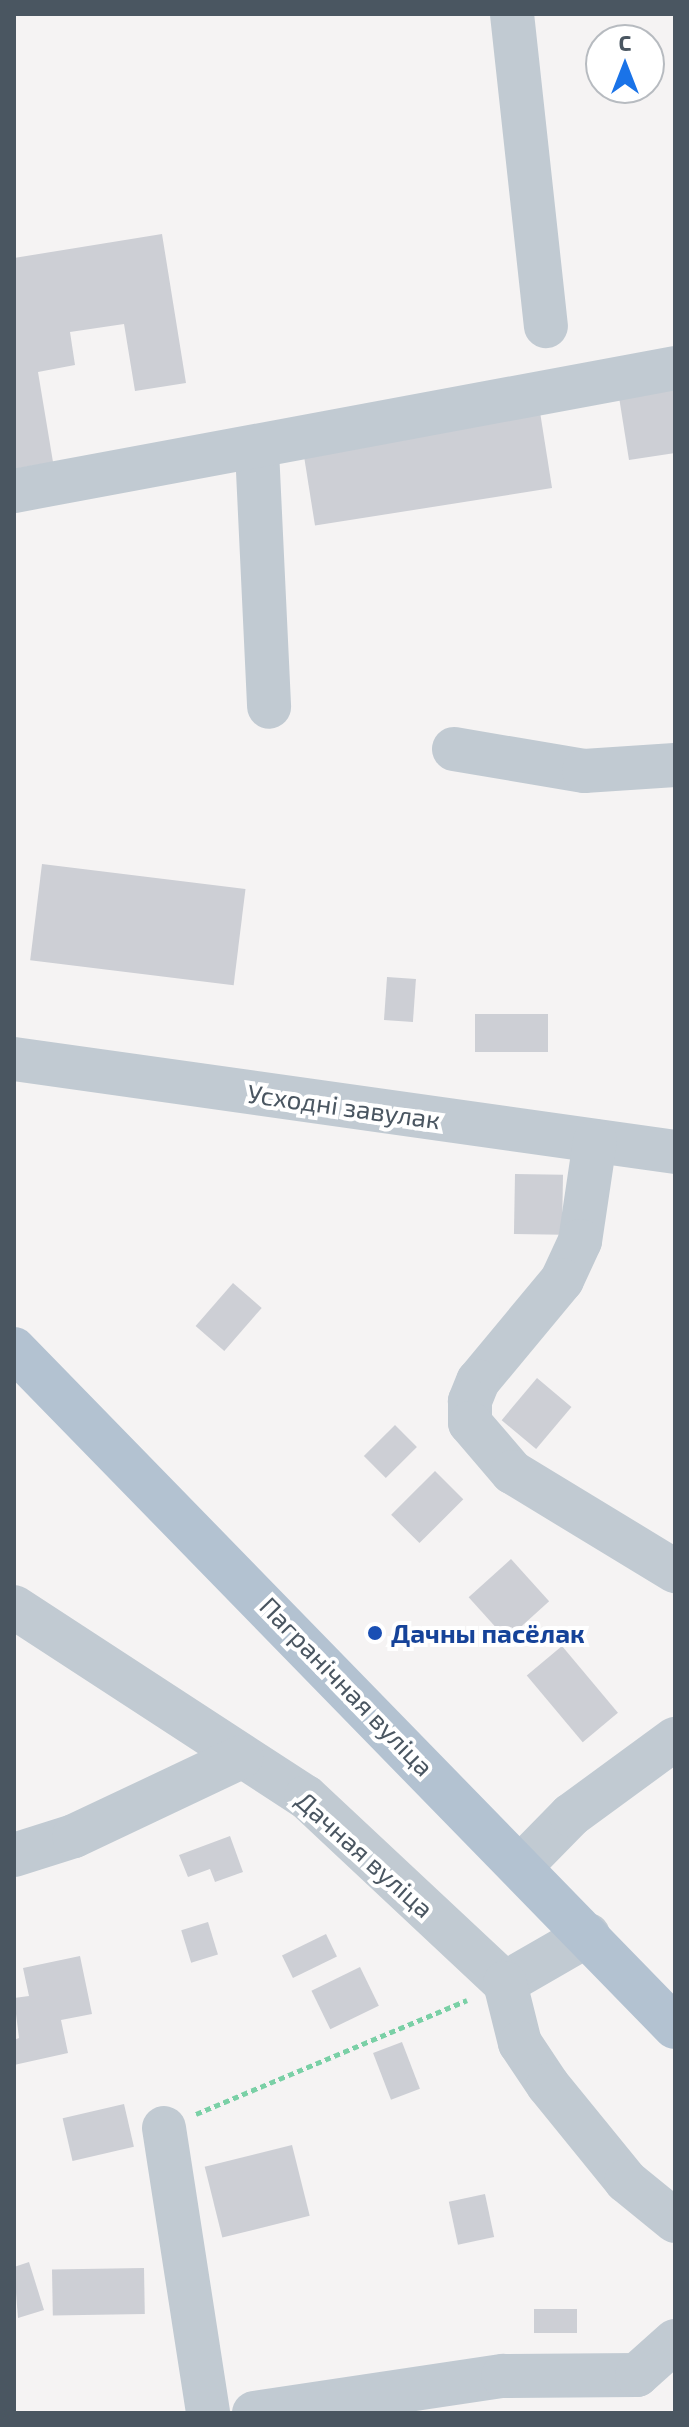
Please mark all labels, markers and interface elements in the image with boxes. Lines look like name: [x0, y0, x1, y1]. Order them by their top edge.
north arrow: [585, 24, 665, 104]
text: С: [619, 29, 631, 55]
street label: Усходні завулак: [246, 1077, 442, 1135]
street label: Пагранічная вуліца: [254, 1590, 440, 1782]
place label: Дачны пасёлак: [391, 1617, 585, 1649]
marker: Дачны пасёлак: [366, 1624, 384, 1642]
street label: Дачная вуліца: [290, 1784, 440, 1924]

